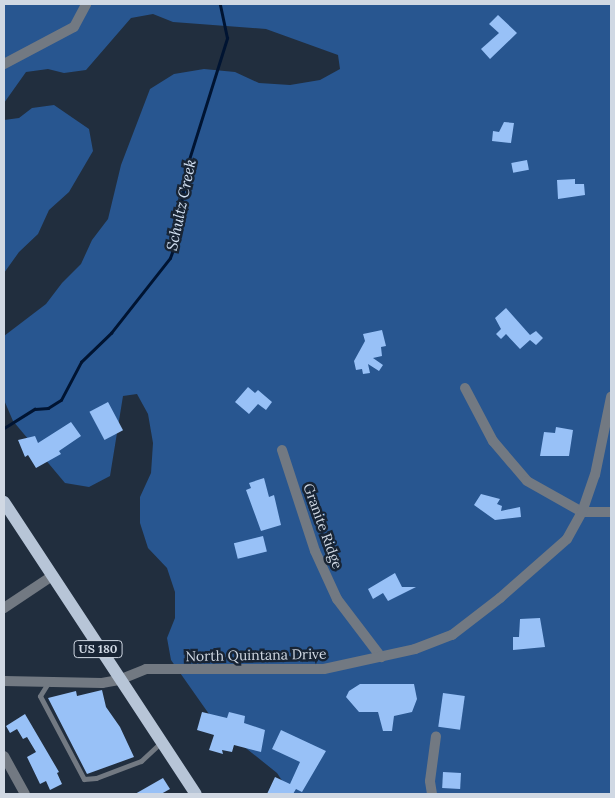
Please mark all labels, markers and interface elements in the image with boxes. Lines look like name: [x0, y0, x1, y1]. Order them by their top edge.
water label: Schultz Creek: [163, 158, 199, 252]
street label: Granite Ridge: [300, 481, 346, 571]
road number: US 180: [73, 640, 123, 659]
street label: North Quintana Drive: [185, 645, 327, 665]

